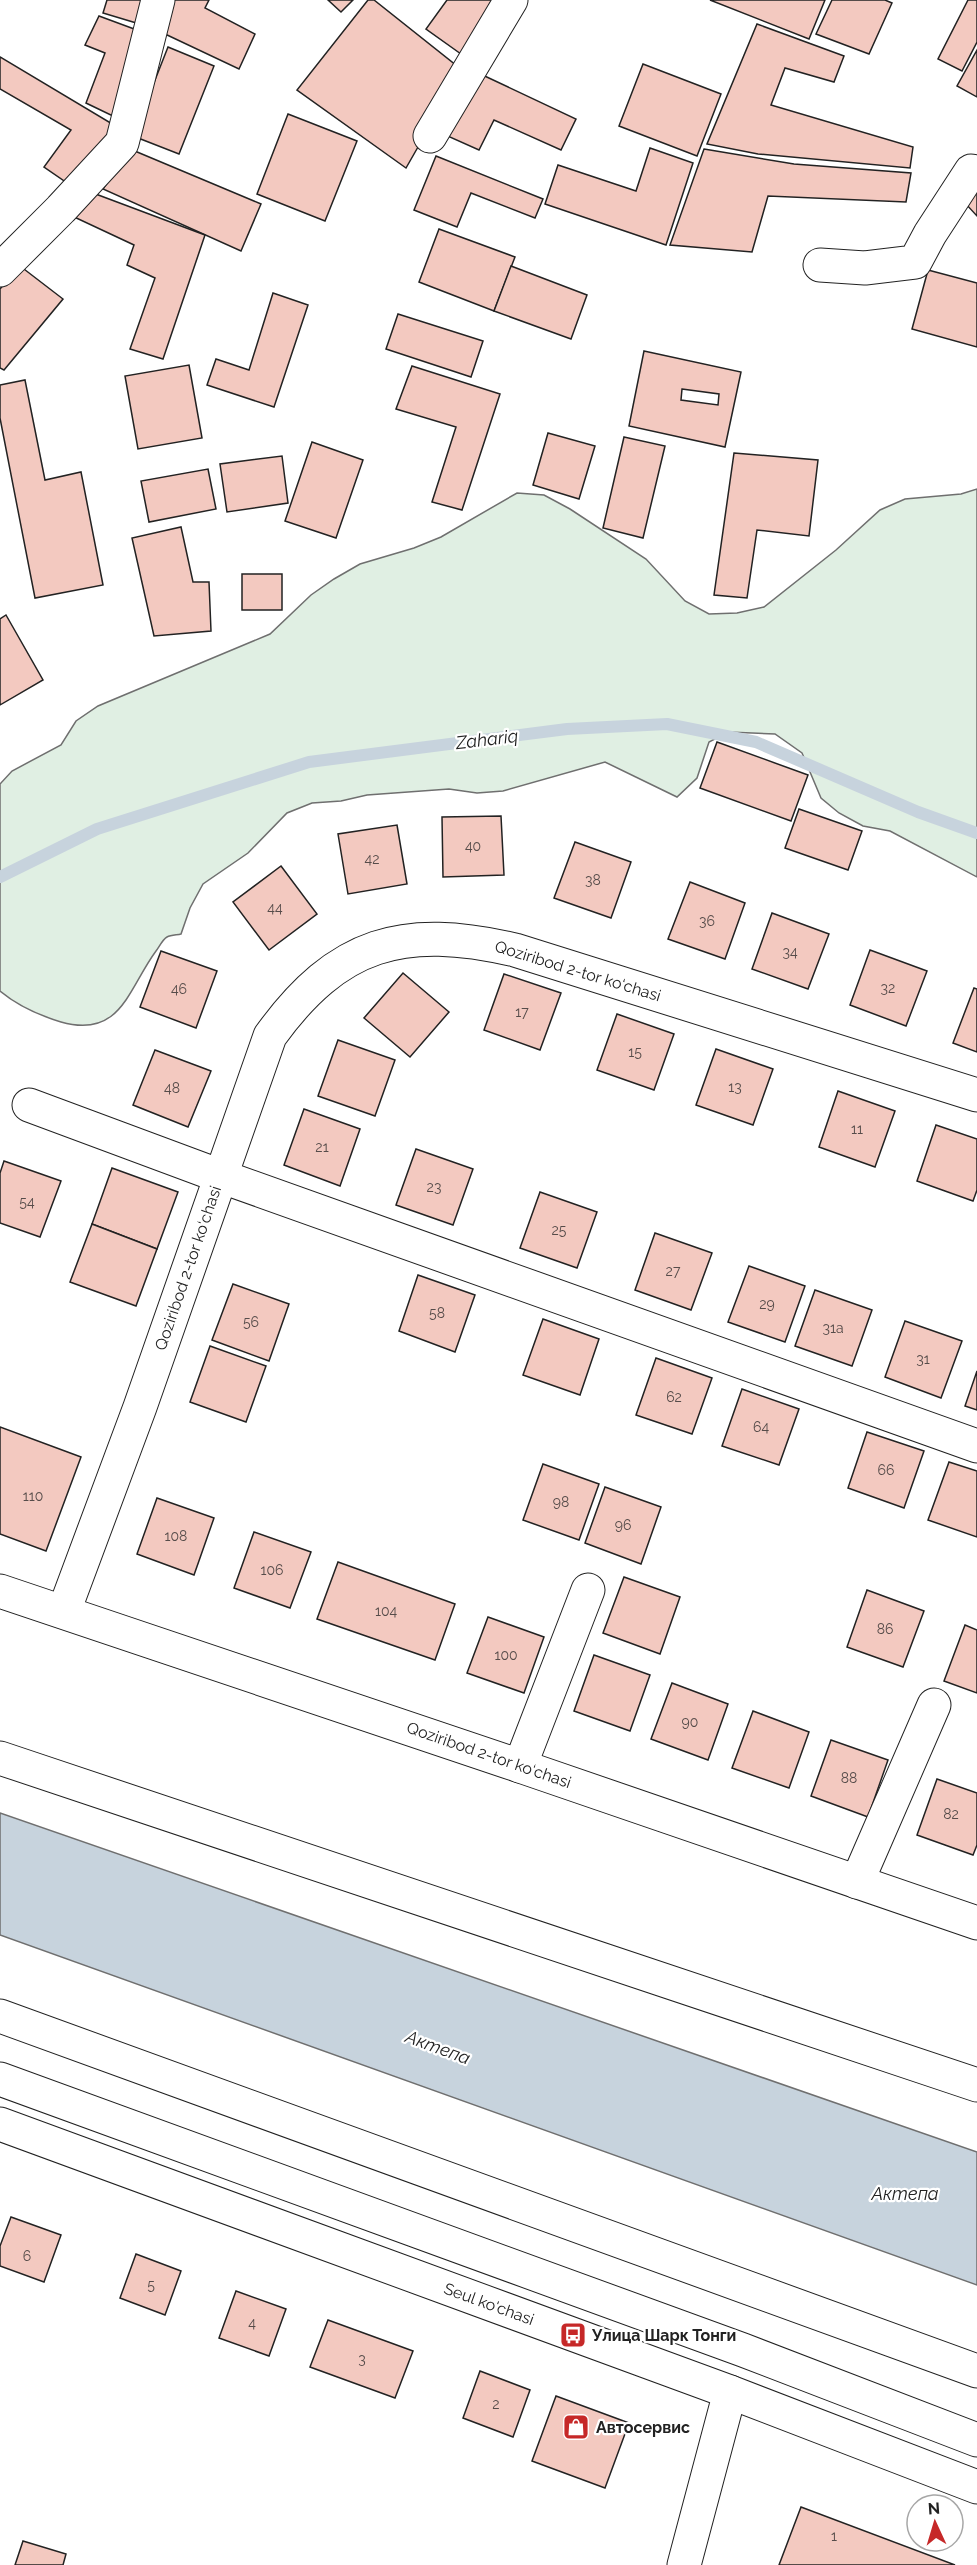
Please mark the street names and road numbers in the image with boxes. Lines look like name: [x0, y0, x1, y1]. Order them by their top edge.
street label: Qoziribod 2-tor ko‘chasi: [493, 937, 663, 1005]
street label: Qoziribod 2-tor ko‘chasi: [151, 1183, 225, 1353]
street label: Qoziribod 2-tor ko‘chasi: [404, 1718, 574, 1792]
street label: Seul ko'chasi: [441, 2279, 537, 2329]

